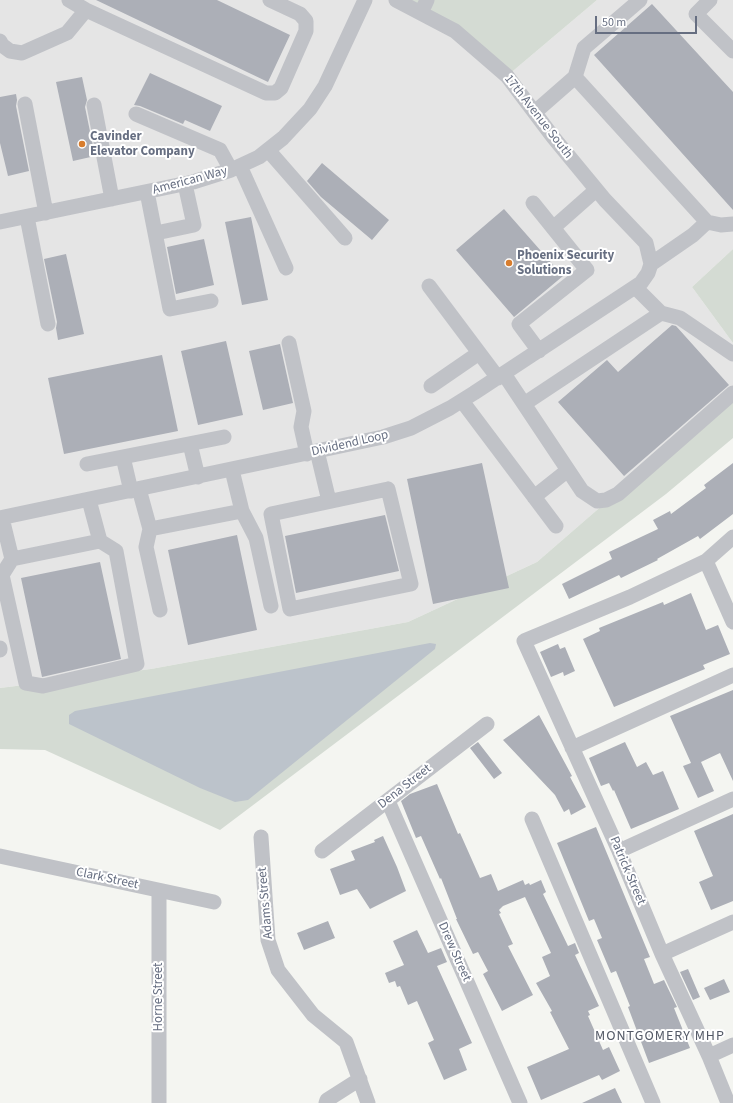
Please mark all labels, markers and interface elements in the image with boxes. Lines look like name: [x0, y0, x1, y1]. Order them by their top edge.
scale bar: [597, 8, 699, 34]
text: 50 m: [602, 14, 626, 31]
street label: 17th Avenue South: [500, 72, 576, 162]
place label: Cavinder Elevator Company: [90, 129, 195, 160]
marker: Cavinder Elevator Company: [77, 139, 87, 149]
street label: American Way: [151, 164, 229, 198]
place label: Phoenix Security Solutions: [517, 248, 614, 279]
marker: Phoenix Security Solutions: [504, 258, 514, 268]
street label: Dividend Loop: [310, 428, 390, 460]
street label: Dena Street: [375, 761, 435, 813]
street label: Patrick Street: [606, 834, 648, 908]
street label: Clark Street: [74, 865, 140, 893]
street label: Adams Street: [255, 866, 277, 940]
street label: Drew Street: [434, 920, 474, 984]
street label: Horne Street: [151, 963, 167, 1031]
district label: MONTGOMERY MHP: [595, 1029, 725, 1045]

